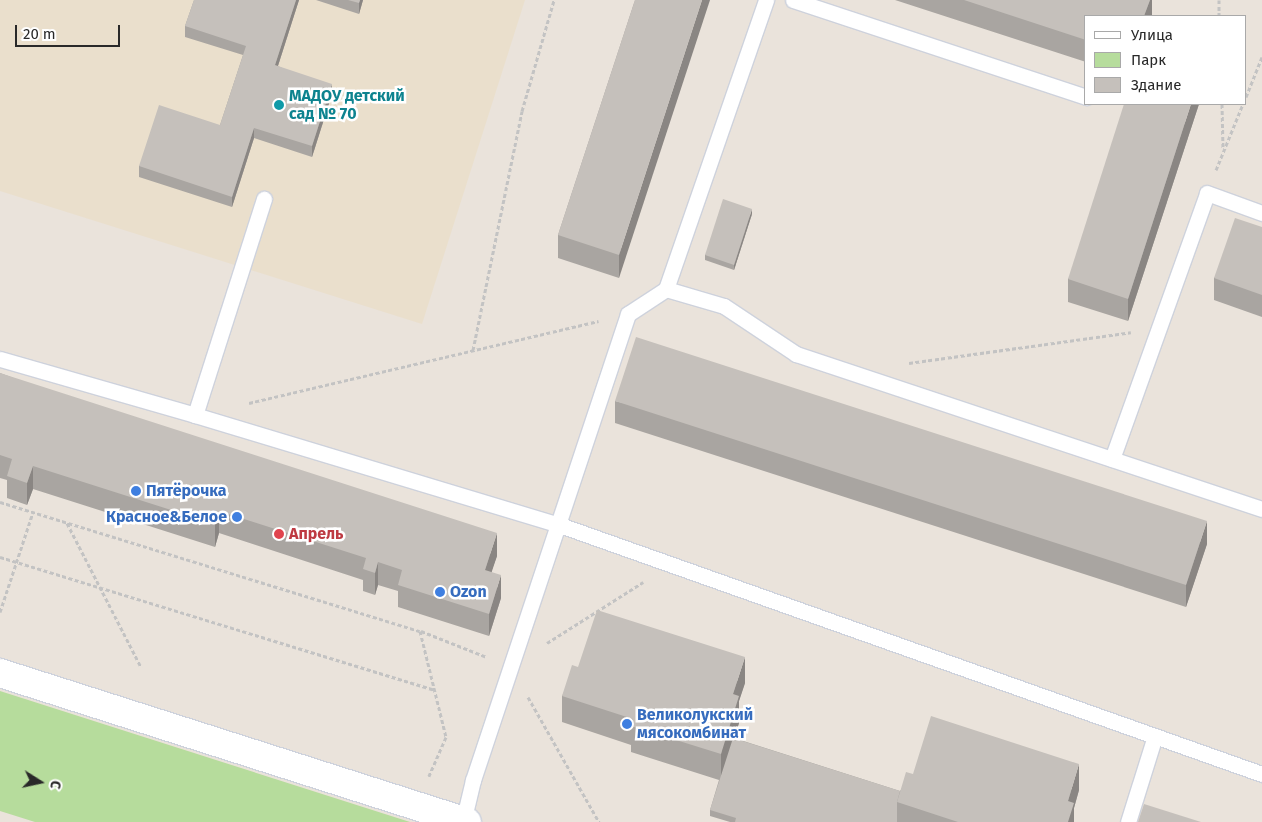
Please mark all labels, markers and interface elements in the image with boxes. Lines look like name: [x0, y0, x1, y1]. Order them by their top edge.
scale bar: [18, 15, 122, 47]
legend: [1084, 15, 1247, 105]
text: 20 m: [23, 25, 56, 43]
text: Улица: [1131, 26, 1173, 44]
text: Парк: [1131, 51, 1166, 69]
text: Здание: [1131, 76, 1181, 94]
place label: МАДОУ детский сад № 70: [289, 86, 405, 124]
marker: МАДОУ детский сад № 70: [273, 99, 285, 111]
place label: Пятёрочка: [146, 481, 227, 501]
marker: Пятёрочка: [130, 485, 142, 497]
place label: Красное&Белое: [106, 507, 227, 527]
marker: Красное&Белое: [231, 511, 243, 523]
place label: Апрель: [289, 524, 343, 544]
marker: Апрель: [273, 528, 285, 540]
place label: Ozon: [450, 582, 487, 602]
marker: Ozon: [434, 586, 446, 598]
place label: Великолукский мясокомбинат: [637, 705, 753, 743]
marker: Великолукский мясокомбинат: [621, 718, 633, 730]
north arrow: [15, 757, 65, 807]
text: С: [46, 779, 64, 790]

